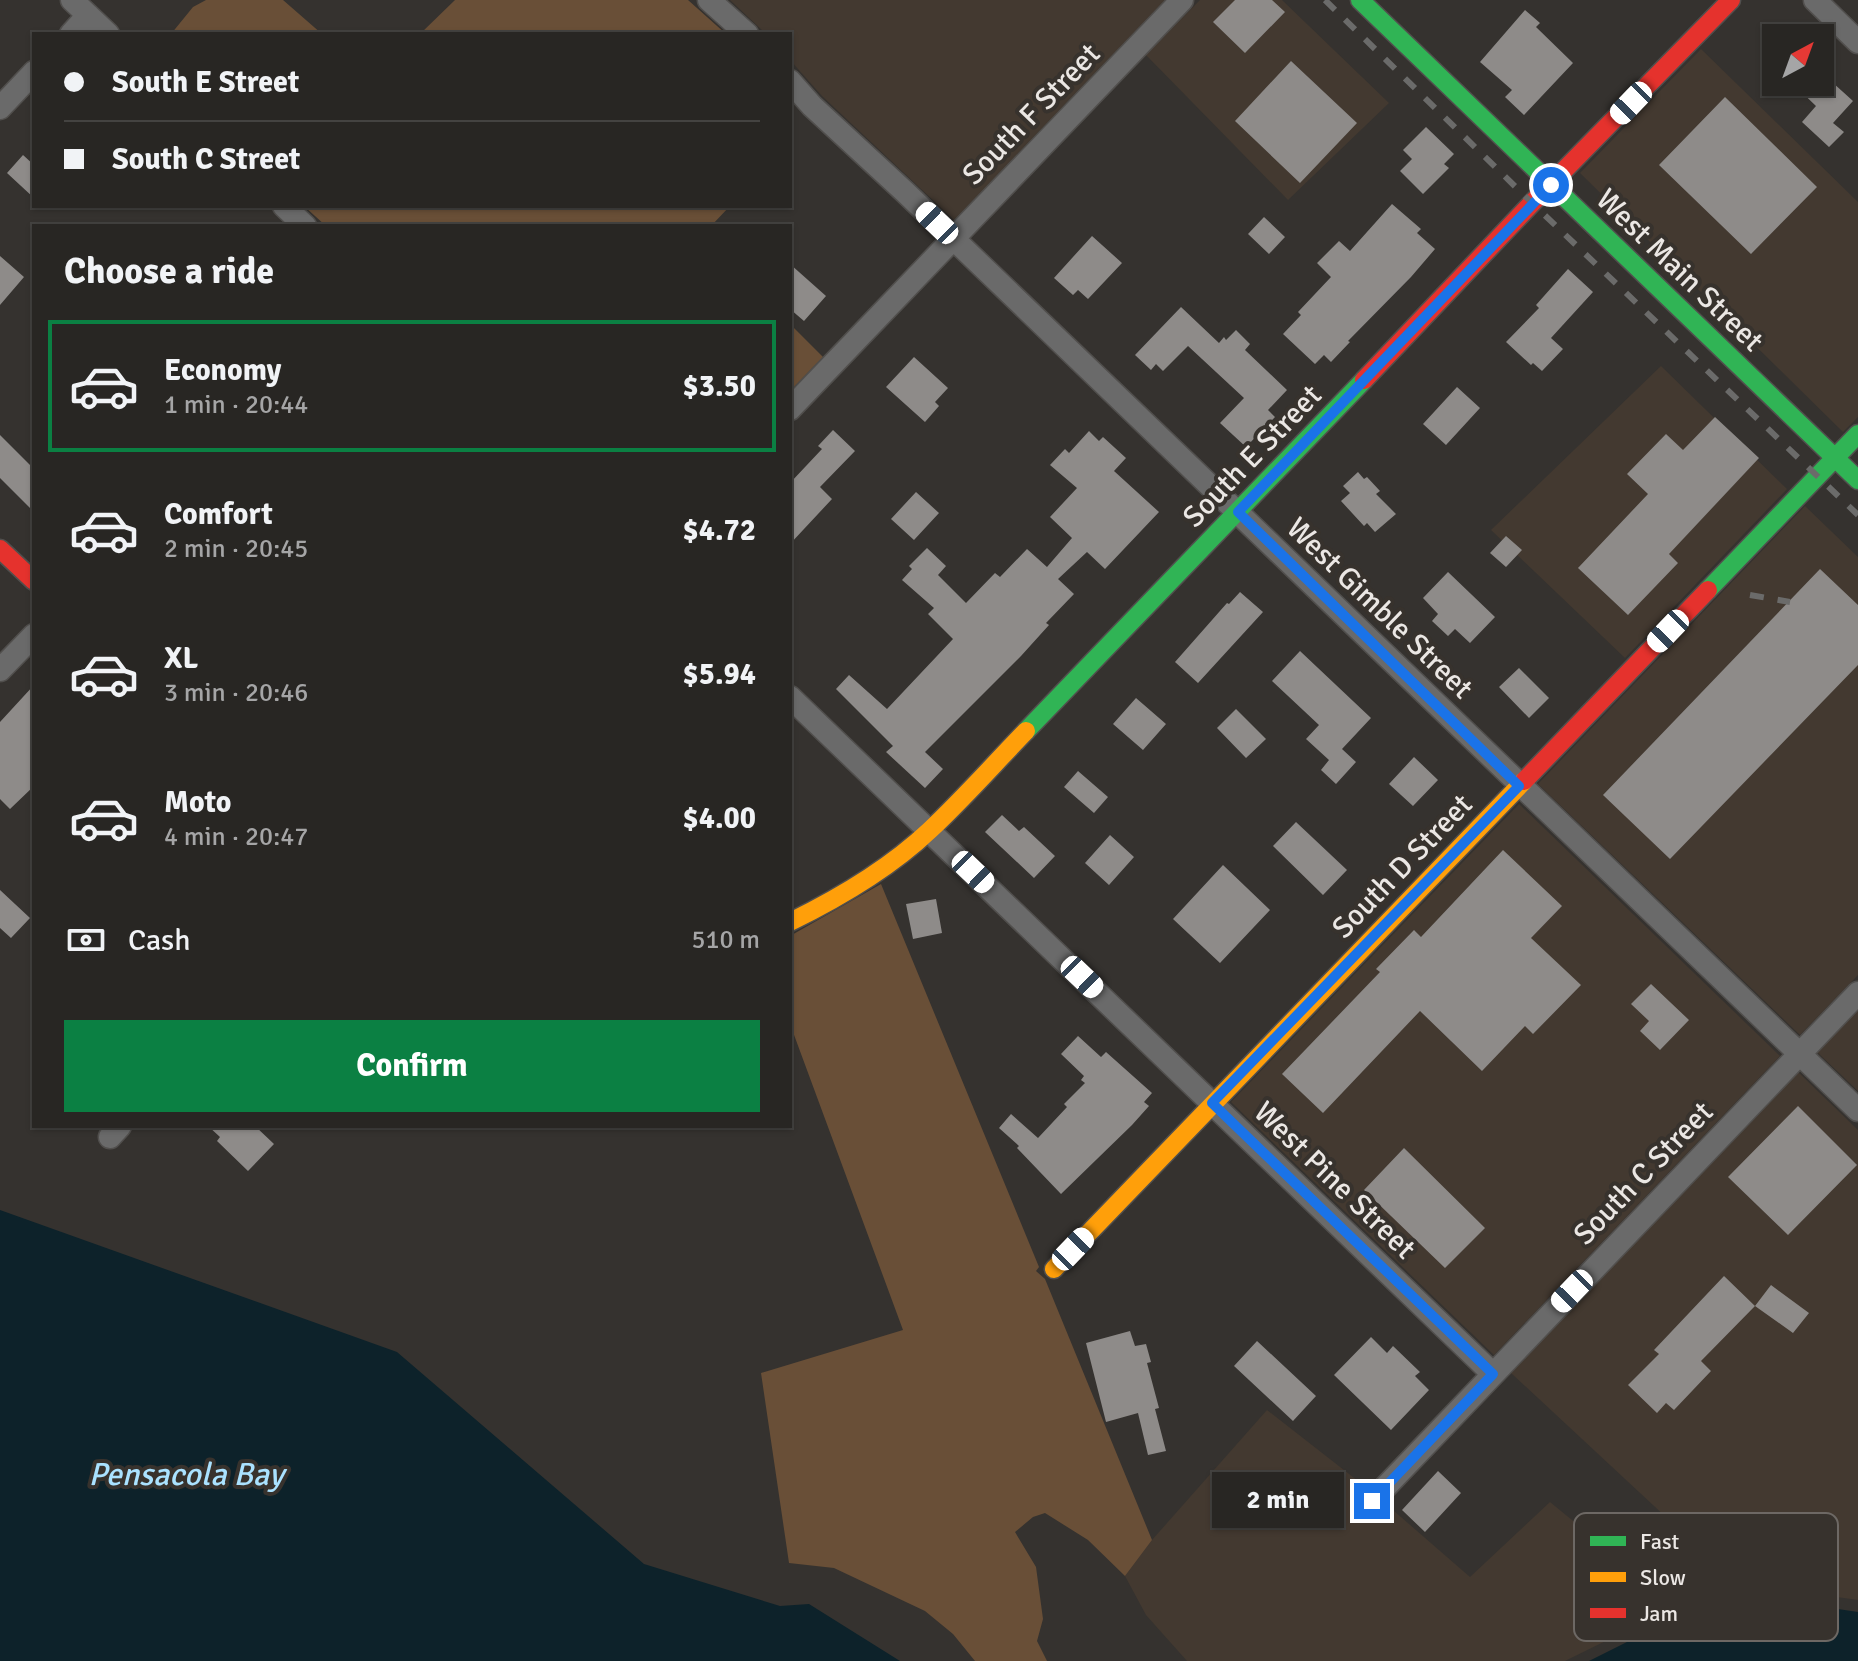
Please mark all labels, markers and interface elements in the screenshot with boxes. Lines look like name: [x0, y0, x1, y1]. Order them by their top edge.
north arrow: [1762, 24, 1834, 96]
map controls: [1762, 24, 1834, 96]
street label: South F Street: [955, 36, 1108, 193]
text: South E Street: [112, 64, 299, 101]
car: [1606, 77, 1656, 129]
text: South C Street: [112, 141, 300, 178]
route start: [1533, 167, 1569, 203]
street label: West Main Street: [1588, 181, 1771, 359]
car: [911, 198, 963, 248]
text: Choose a ride: [64, 249, 274, 294]
icon: car: [68, 350, 140, 422]
text: Economy: [164, 352, 281, 389]
text: $3.50: [683, 368, 756, 405]
street label: South E Street: [1175, 377, 1330, 535]
text: 1 min · 20:44: [164, 389, 308, 421]
icon: car: [68, 494, 140, 566]
text: Comfort: [164, 496, 273, 533]
street label: West Gimble Street: [1279, 510, 1481, 707]
text: $4.72: [683, 512, 756, 549]
text: 2 min · 20:45: [164, 533, 308, 565]
car: [1643, 605, 1693, 657]
icon: car: [68, 638, 140, 710]
text: XL: [164, 640, 198, 677]
text: $5.94: [683, 656, 756, 693]
text: 3 min · 20:46: [164, 677, 308, 709]
icon: car: [68, 782, 140, 854]
text: Moto: [164, 784, 231, 821]
street label: South D Street: [1324, 786, 1480, 946]
text: $4.00: [683, 800, 756, 837]
text: 4 min · 20:47: [164, 821, 308, 853]
car: [947, 847, 999, 897]
icon: cash: [64, 918, 108, 962]
text: Cash: [128, 922, 191, 959]
text: 510 m: [691, 924, 760, 956]
car: [1056, 952, 1108, 1002]
button: Confirm: [64, 1020, 760, 1112]
street label: West Pine Street: [1246, 1094, 1423, 1267]
street label: South C Street: [1566, 1094, 1721, 1253]
car: [1048, 1223, 1098, 1275]
car: [1547, 1265, 1597, 1317]
water label: Pensacola Bay: [88, 1455, 288, 1494]
callout: 2 min: [1212, 1473, 1344, 1529]
route end: [1354, 1483, 1390, 1519]
text: 2 min: [1247, 1484, 1309, 1516]
legend: [1574, 1513, 1838, 1641]
text: Fast: [1640, 1528, 1680, 1555]
text: Slow: [1640, 1564, 1686, 1591]
text: Jam: [1640, 1600, 1678, 1627]

